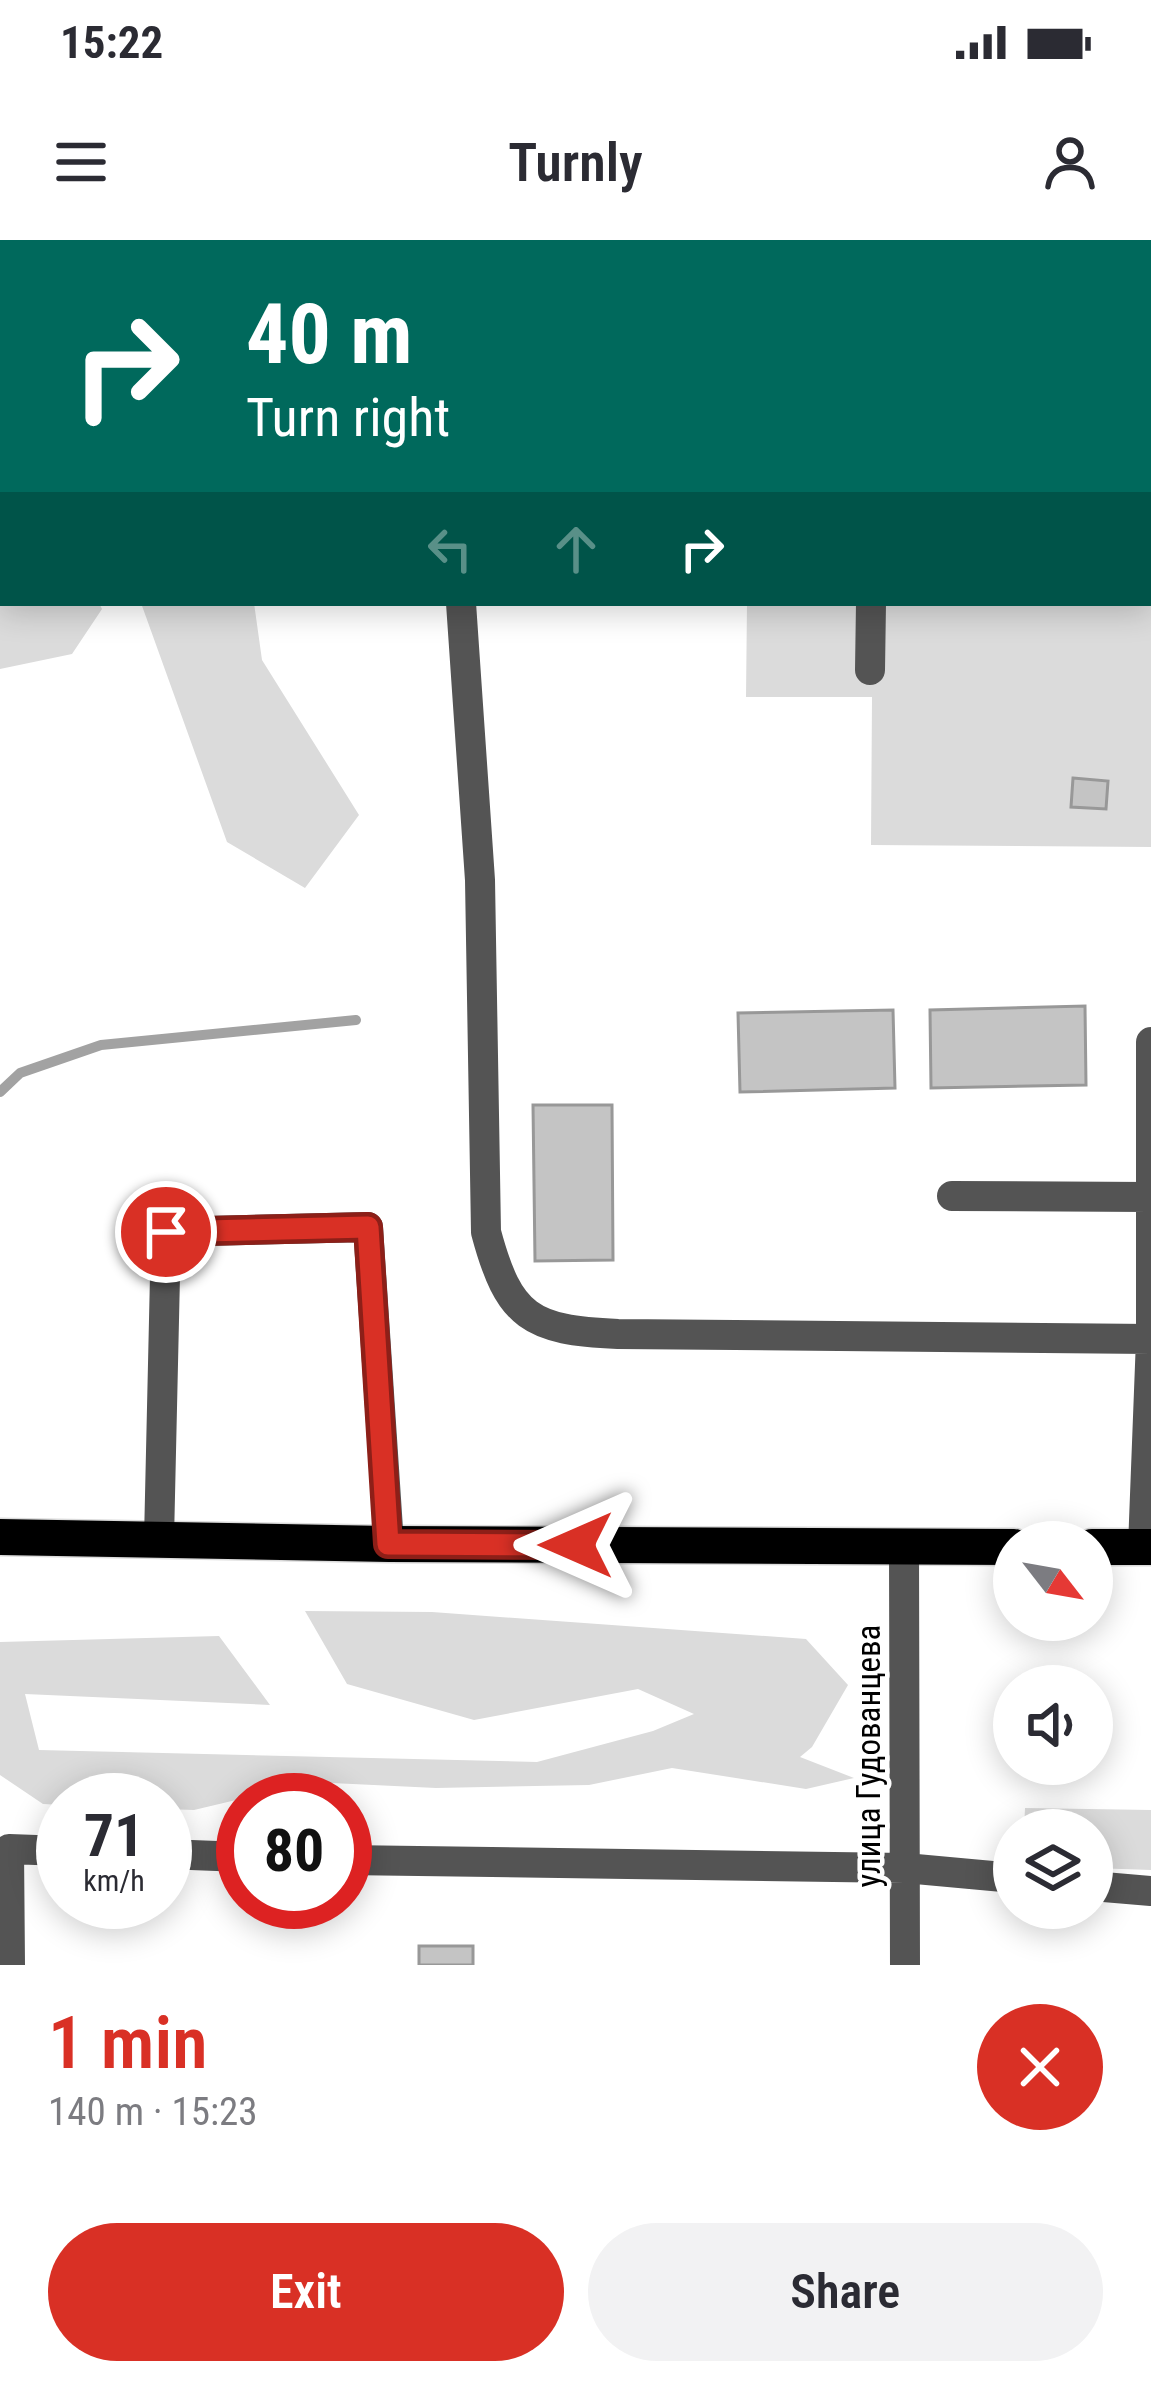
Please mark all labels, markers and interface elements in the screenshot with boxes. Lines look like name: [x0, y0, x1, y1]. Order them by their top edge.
text: 15:22: [60, 16, 163, 69]
icon: menu: [48, 129, 114, 195]
icon: person: [1037, 129, 1103, 195]
text: Turnly: [508, 131, 643, 194]
text: 40 m: [246, 285, 413, 384]
icon: right: [48, 288, 204, 444]
text: Turn right: [246, 386, 450, 449]
icon: left: [417, 516, 483, 582]
icon: ahead: [543, 516, 609, 582]
icon: right: [669, 516, 735, 582]
pin: [115, 1181, 217, 1283]
icon: arrive: [133, 1199, 199, 1265]
position arrow: [513, 1482, 639, 1608]
north arrow: [993, 1521, 1113, 1641]
map controls: [993, 1521, 1113, 1929]
street label: улица Гудованцева: [849, 1625, 888, 1887]
button: sound: [993, 1665, 1113, 1785]
speed limit sign: 80: [216, 1773, 372, 1929]
text: 71: [84, 1800, 144, 1871]
button: layers: [993, 1809, 1113, 1929]
text: km/h: [83, 1863, 145, 1898]
text: 1 min: [48, 2001, 207, 2086]
button: close: [977, 2004, 1103, 2130]
text: 140 m · 15:23: [48, 2089, 258, 2135]
button: Exit: [48, 2223, 564, 2361]
button: Share: [588, 2223, 1103, 2361]

